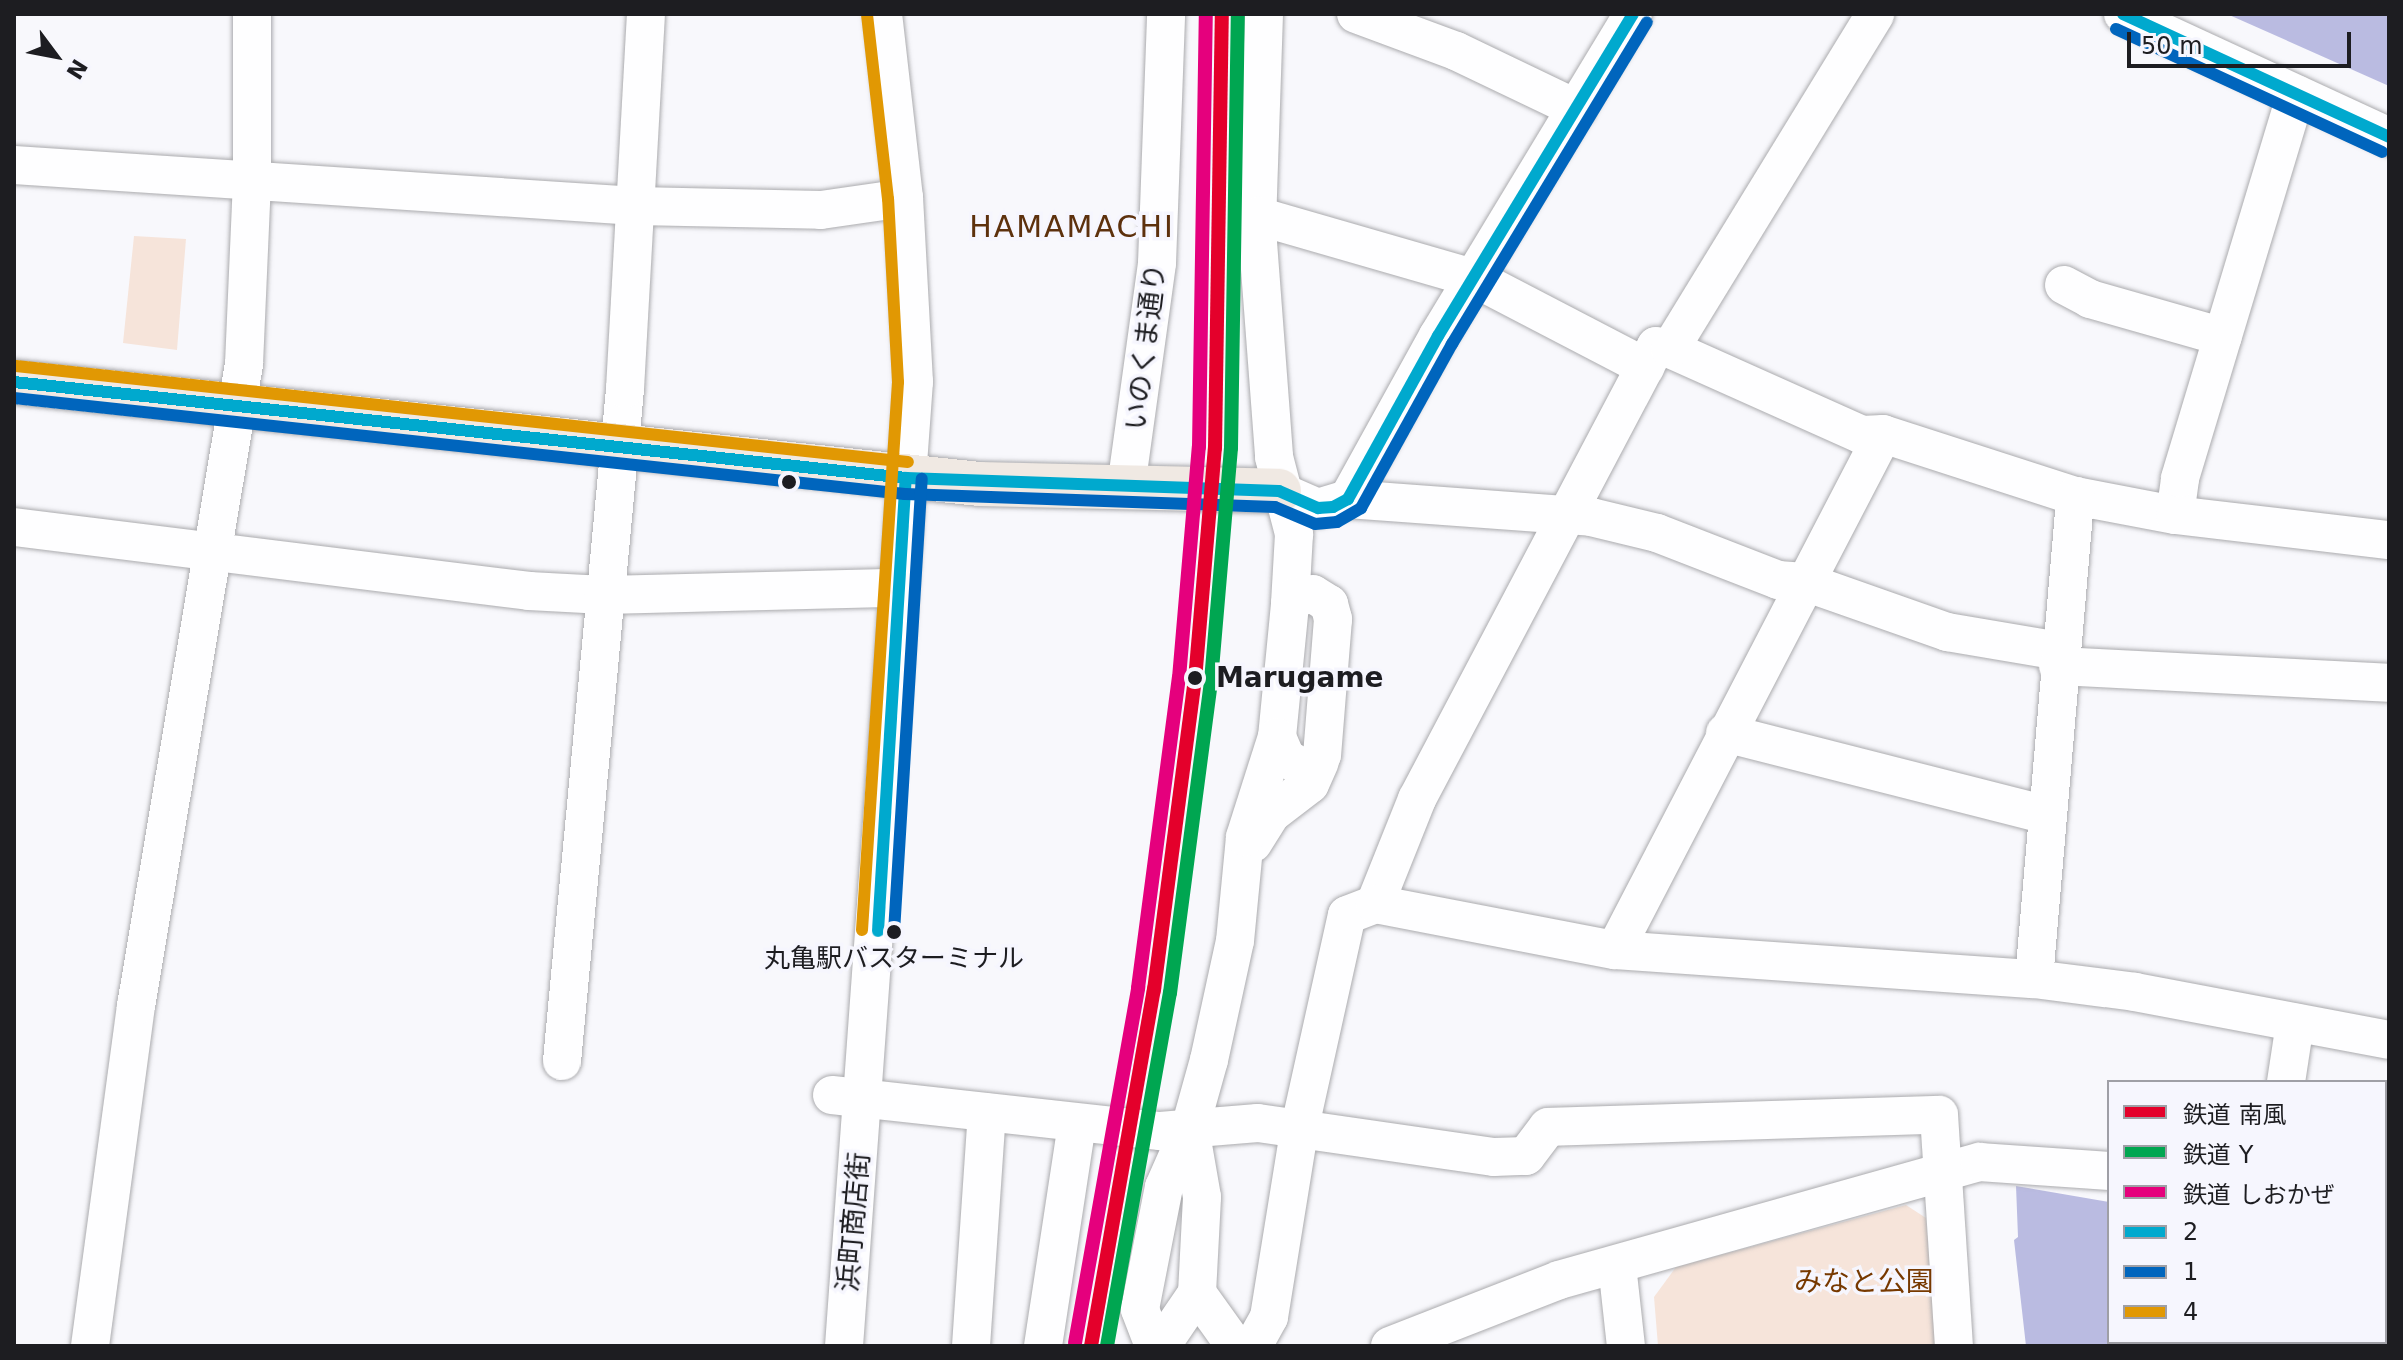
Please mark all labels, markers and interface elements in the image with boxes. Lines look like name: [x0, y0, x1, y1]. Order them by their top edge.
north arrow: [16, 16, 96, 96]
scale bar: [2131, 16, 2355, 66]
text: 50 m: [2141, 32, 2203, 60]
text: N: [61, 55, 92, 83]
district label: HAMAMACHI: [969, 209, 1175, 245]
street label: いのくま通り: [1119, 262, 1173, 432]
unlabelled marker: [781, 474, 797, 490]
place label: Marugame: [1216, 661, 1384, 695]
marker: Marugame: [1181, 664, 1209, 692]
marker: 丸亀駅バスターミナル: [886, 924, 902, 940]
place label: 丸亀駅バスターミナル: [764, 943, 1024, 975]
legend: [2107, 1080, 2387, 1344]
text: 鉄道 南風: [2183, 1101, 2287, 1129]
text: 鉄道 Y: [2183, 1141, 2253, 1169]
street label: 浜町商店街: [831, 1151, 877, 1293]
text: 鉄道 しおかぜ: [2183, 1181, 2335, 1209]
text: 2: [2183, 1218, 2198, 1246]
text: 1: [2183, 1258, 2198, 1286]
park label: みなと公園: [1794, 1265, 1934, 1299]
text: 4: [2183, 1298, 2198, 1326]

